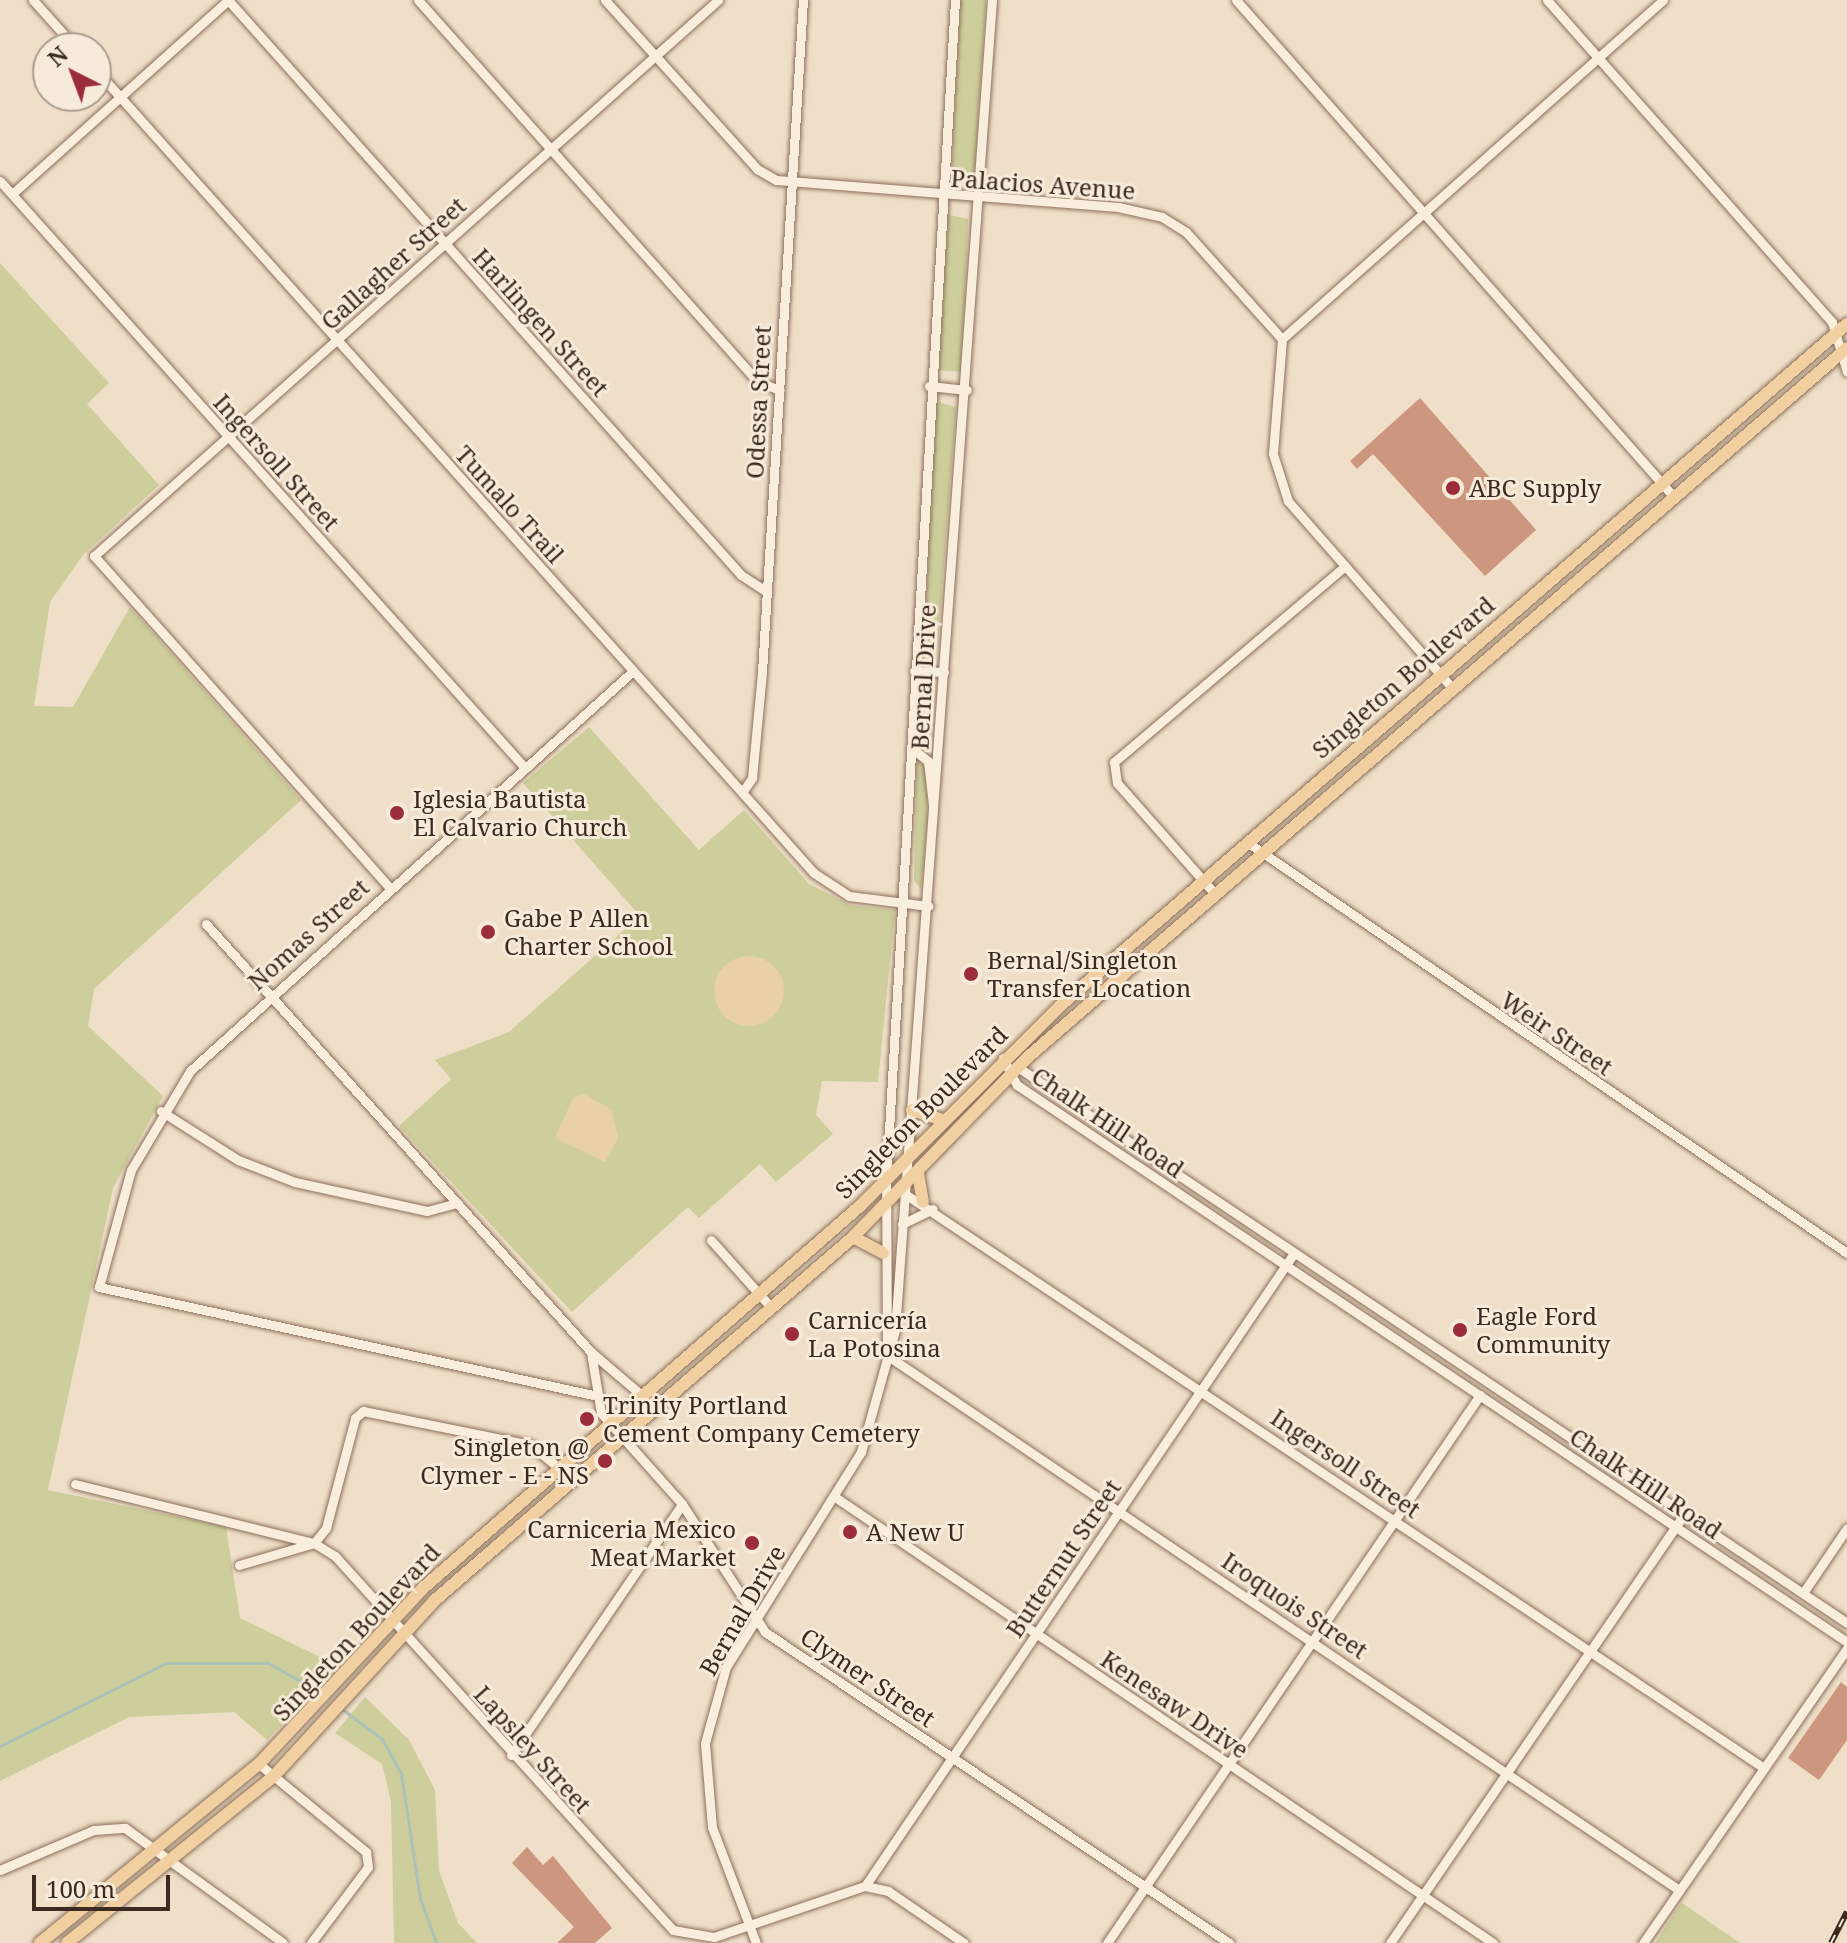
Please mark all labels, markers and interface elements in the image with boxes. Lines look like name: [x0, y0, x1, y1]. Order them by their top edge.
north arrow: [32, 32, 112, 112]
text: N: [41, 39, 74, 73]
street label: Palacios Avenue: [950, 163, 1136, 205]
street label: Gallagher Street: [315, 191, 471, 335]
street label: Harlingen Street: [467, 242, 615, 402]
street label: Odessa Street: [740, 324, 776, 480]
street label: Ingersoll Street: [208, 388, 346, 536]
street label: Tumalo Trail: [450, 439, 570, 569]
place label: ABC Supply: [1469, 474, 1601, 502]
marker: ABC Supply: [1444, 479, 1462, 497]
street label: Singleton Boulevard: [1306, 590, 1500, 764]
street label: Bernal Drive: [905, 604, 941, 750]
place label: Iglesia Bautista El Calvario Church: [413, 785, 627, 841]
marker: Iglesia Bautista El Calvario Church: [388, 804, 406, 822]
street label: Nomas Street: [242, 872, 374, 996]
place label: Gabe P Allen Charter School: [504, 904, 673, 960]
marker: Gabe P Allen Charter School: [479, 923, 497, 941]
place label: Bernal/Singleton Transfer Location: [987, 946, 1191, 1002]
marker: Bernal/Singleton Transfer Location: [962, 965, 980, 983]
street label: Weir Street: [1496, 985, 1618, 1081]
street label: Singleton Boulevard: [829, 1020, 1013, 1204]
street label: Chalk Hill Road: [1027, 1061, 1189, 1183]
place label: Eagle Ford Community: [1476, 1302, 1610, 1358]
place label: Carnicería La Potosina: [808, 1306, 941, 1362]
marker: Eagle Ford Community: [1451, 1321, 1469, 1339]
marker: Carnicería La Potosina: [783, 1325, 801, 1343]
place label: Trinity Portland Cement Company Cemetery: [603, 1391, 920, 1447]
street label: Ingersoll Street: [1266, 1402, 1426, 1524]
marker: Trinity Portland Cement Company Cemetery: [578, 1410, 596, 1428]
street label: Chalk Hill Road: [1565, 1422, 1727, 1544]
place label: Singleton @ Clymer - E - NS: [420, 1433, 589, 1489]
marker: Singleton @ Clymer - E - NS: [596, 1452, 614, 1470]
street label: Butternut Street: [1000, 1474, 1126, 1642]
place label: Carniceria Mexico Meat Market: [527, 1515, 736, 1571]
place label: A New U: [866, 1518, 964, 1546]
marker: A New U: [841, 1523, 859, 1541]
marker: Carniceria Mexico Meat Market: [743, 1534, 761, 1552]
street label: Singleton Boulevard: [266, 1537, 446, 1727]
street label: Bernal Drive: [693, 1540, 791, 1680]
street label: Iroquois Street: [1217, 1546, 1373, 1664]
street label: Clymer Street: [795, 1622, 941, 1732]
street label: Kenesaw Drive: [1096, 1644, 1254, 1764]
street label: Lapsley Street: [468, 1680, 598, 1818]
scale bar: [36, 1859, 174, 1909]
text: 100 m: [46, 1872, 115, 1905]

